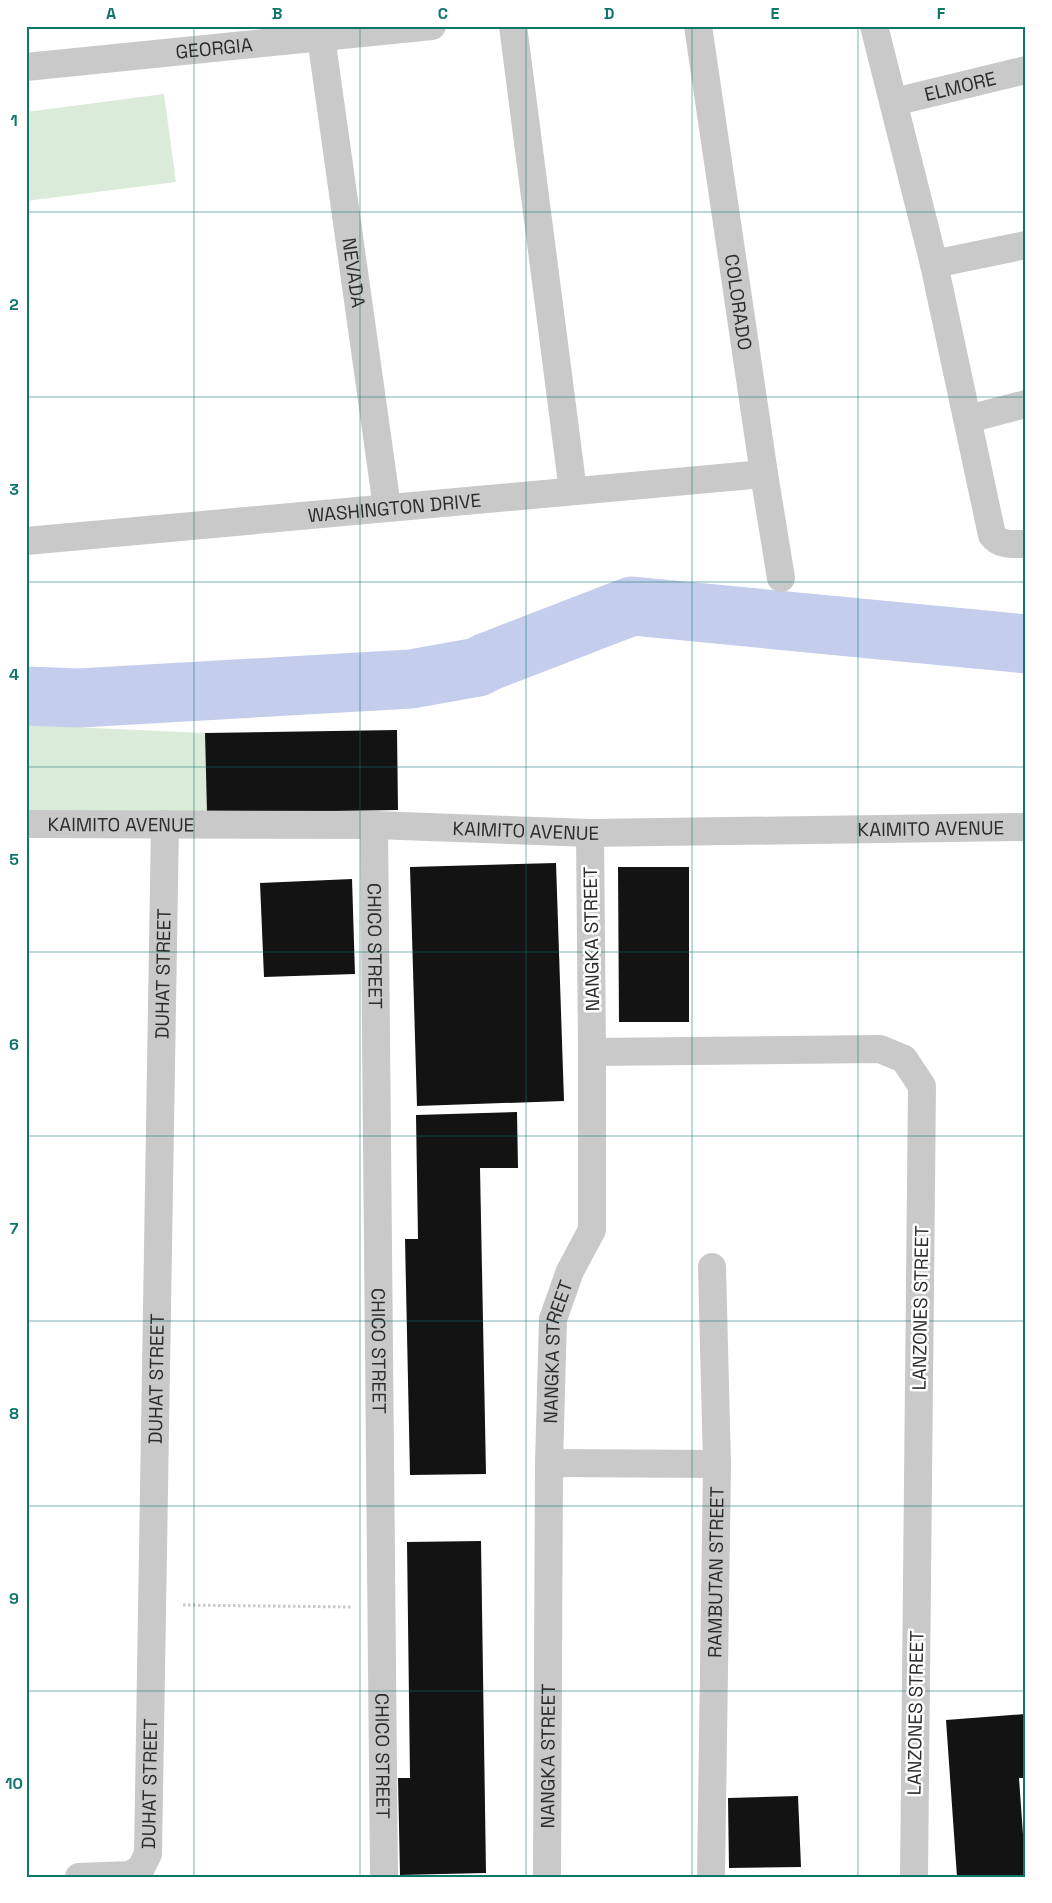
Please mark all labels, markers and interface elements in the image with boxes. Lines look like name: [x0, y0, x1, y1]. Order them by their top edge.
text: A: [106, 3, 116, 24]
text: B: [272, 3, 282, 24]
text: C: [438, 3, 448, 24]
text: D: [604, 3, 614, 24]
text: E: [771, 3, 780, 24]
text: F: [937, 3, 946, 24]
street label: GEORGIA: [174, 32, 254, 65]
street label: ELMORE: [922, 66, 999, 107]
text: 1: [10, 110, 18, 131]
street label: NEVADA: [336, 236, 371, 309]
street label: COLORADO: [719, 252, 758, 352]
text: 2: [9, 294, 19, 315]
text: 3: [9, 479, 19, 500]
street label: WASHINGTON DRIVE: [307, 488, 482, 528]
text: 4: [9, 664, 19, 685]
street label: KAIMITO AVENUE: [48, 812, 194, 837]
street label: KAIMITO AVENUE: [857, 815, 1004, 842]
street label: KAIMITO AVENUE: [452, 816, 599, 846]
text: 5: [9, 849, 19, 870]
street label: NANGKA STREET: [578, 866, 605, 1012]
street label: CHICO STREET: [362, 883, 388, 1009]
street label: DUHAT STREET: [149, 908, 177, 1039]
text: 6: [9, 1034, 19, 1055]
text: 7: [10, 1218, 19, 1239]
street label: LANZONES STREET: [907, 1225, 934, 1391]
street label: NANGKA STREET: [538, 1277, 579, 1424]
street label: CHICO STREET: [365, 1288, 392, 1414]
street label: DUHAT STREET: [143, 1313, 170, 1444]
text: 8: [9, 1403, 19, 1424]
street label: RAMBUTAN STREET: [702, 1486, 730, 1658]
text: 9: [9, 1588, 19, 1609]
street label: LANZONES STREET: [902, 1630, 929, 1796]
street label: NANGKA STREET: [535, 1684, 561, 1828]
street label: CHICO STREET: [369, 1693, 395, 1819]
street label: DUHAT STREET: [136, 1718, 163, 1849]
text: 10: [5, 1773, 23, 1794]

